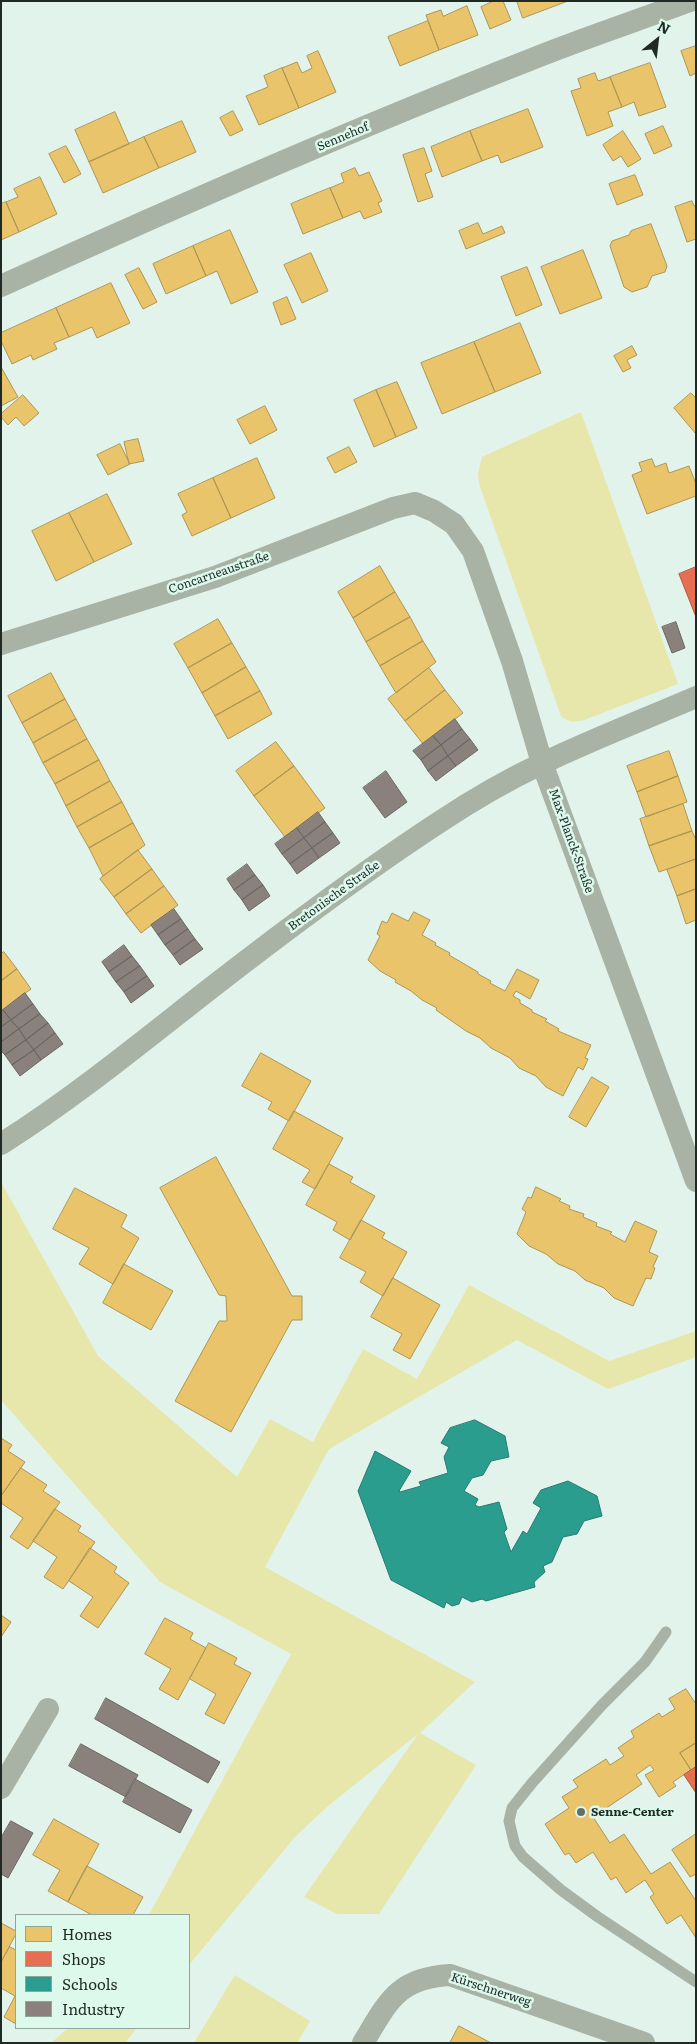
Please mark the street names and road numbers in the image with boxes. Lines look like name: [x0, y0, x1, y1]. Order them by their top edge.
street label: Sennehof: [315, 120, 371, 154]
street label: Concarneaustraße: [167, 549, 271, 597]
street label: Max-Planck-Straße: [545, 787, 597, 895]
street label: Bretonische Straße: [286, 858, 382, 934]
street label: Kürschnerweg: [449, 1970, 533, 2010]

